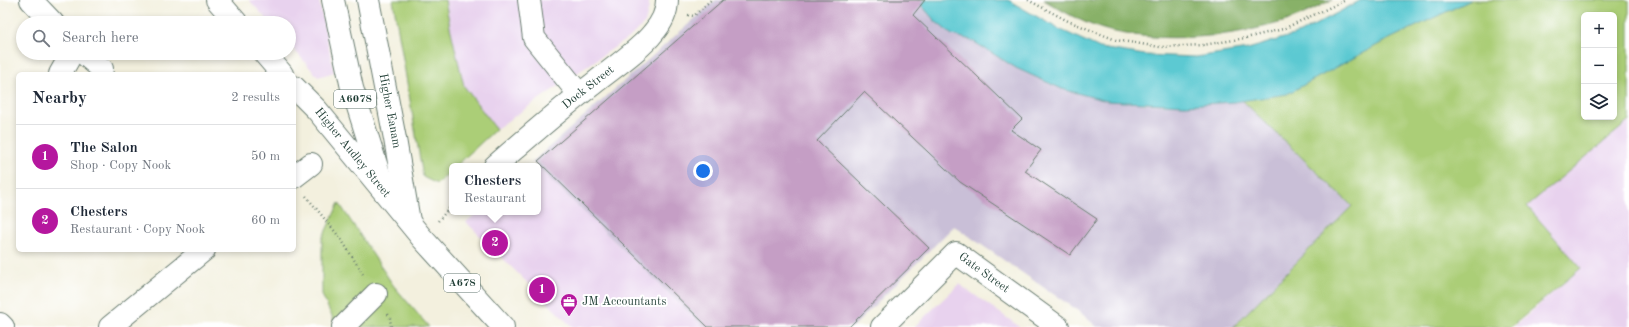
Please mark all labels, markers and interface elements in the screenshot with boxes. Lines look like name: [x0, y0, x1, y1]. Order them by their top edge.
map controls: [1581, 12, 1617, 120]
button: +: [1581, 12, 1617, 48]
search box: [16, 16, 296, 60]
icon: search: [30, 27, 52, 49]
text: Search here: [62, 31, 139, 46]
button: −: [1581, 48, 1617, 84]
street label: Dock Street: [560, 64, 616, 112]
street label: Higher Eanam: [376, 73, 403, 150]
button: layers: [1581, 84, 1617, 120]
text: Nearby: [32, 90, 87, 107]
road number: A6078: [334, 90, 376, 108]
text: 2 results: [231, 91, 280, 104]
street label: Higher Audley Street: [312, 106, 392, 200]
text: The Salon: [70, 141, 138, 156]
text: 1: [41, 150, 49, 163]
text: 50 m: [251, 150, 280, 163]
text: Shop · Copy Nook: [70, 159, 171, 172]
your location: [693, 161, 713, 181]
popup: [449, 163, 541, 215]
text: Chesters: [464, 174, 521, 189]
text: Restaurant: [464, 192, 526, 205]
text: Chesters: [70, 205, 127, 220]
text: 2: [41, 214, 49, 227]
text: 60 m: [251, 214, 280, 227]
text: Restaurant · Copy Nook: [70, 223, 205, 236]
pin: 2: [482, 228, 508, 258]
street label: Gate Street: [956, 251, 1011, 296]
road number: A678: [444, 274, 480, 292]
pin: 1: [529, 275, 555, 305]
office icon: JM Accountants: [559, 292, 579, 317]
place label: JM Accountants: [582, 296, 666, 308]

